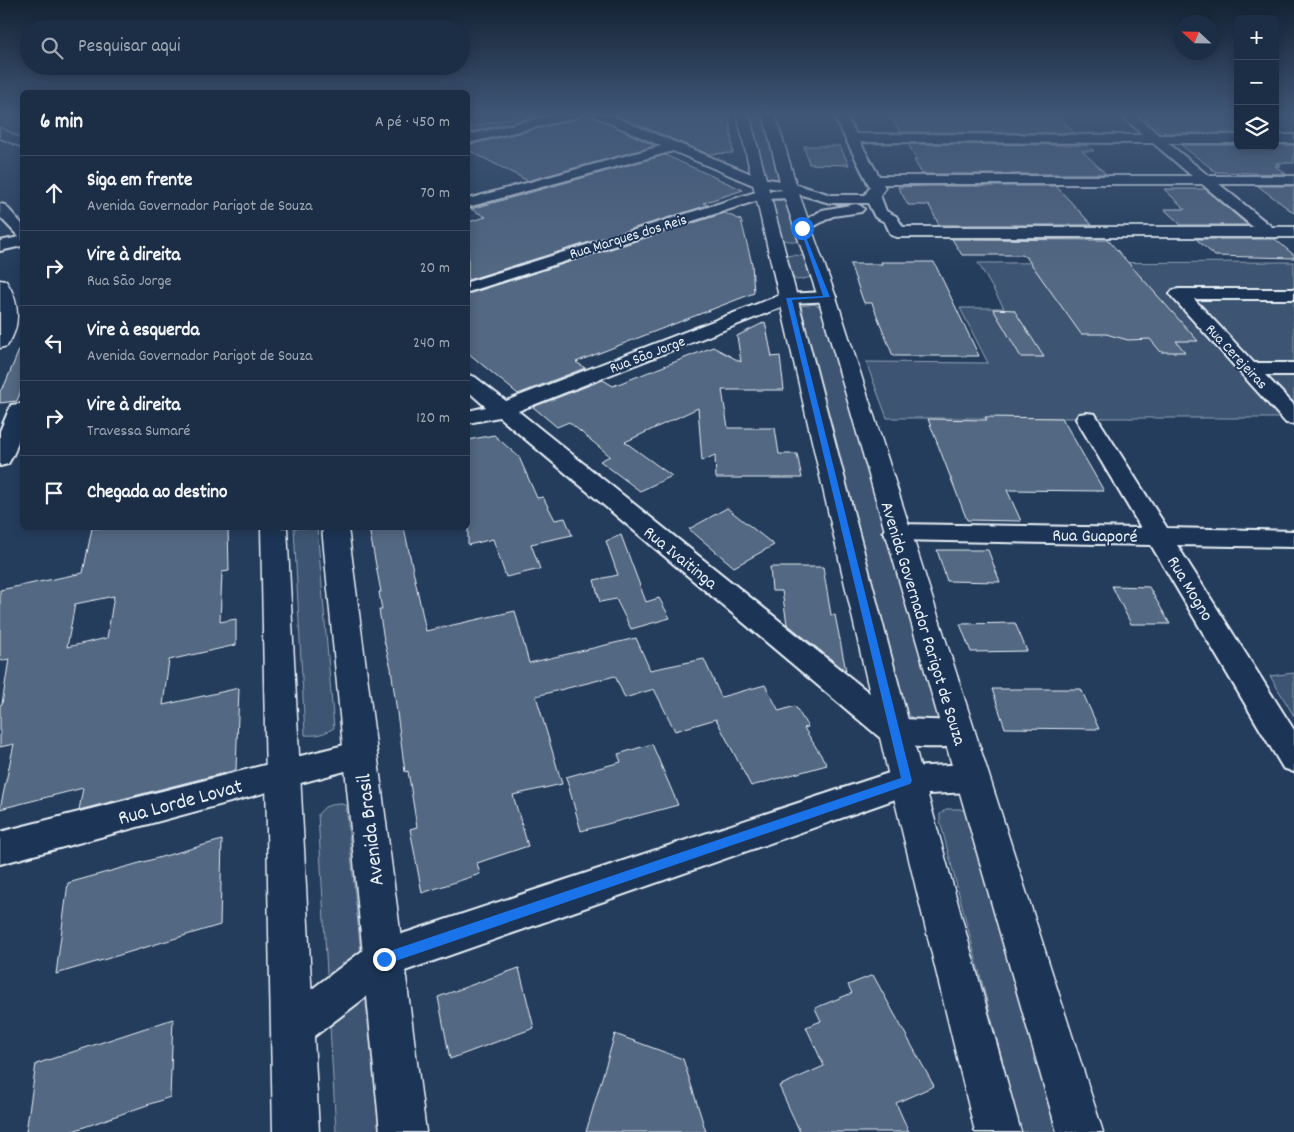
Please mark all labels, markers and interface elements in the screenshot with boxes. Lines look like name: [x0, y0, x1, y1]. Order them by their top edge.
north arrow: [1174, 15, 1219, 60]
map controls: [1234, 15, 1279, 150]
button: +: [1234, 15, 1279, 60]
search box: [20, 20, 470, 75]
icon: search: [38, 34, 66, 62]
text: Pesquisar aqui: [78, 34, 180, 61]
button: −: [1234, 60, 1279, 105]
button: layers: [1234, 105, 1279, 150]
text: 6 min: [40, 108, 83, 138]
text: A pé · 450 m: [375, 111, 450, 134]
text: Siga em frente: [87, 168, 192, 195]
icon: ahead: [40, 179, 68, 207]
text: 70 m: [420, 182, 450, 205]
text: Avenida Governador Parigot de Souza: [87, 195, 313, 218]
street label: Rua Marques dos Reis: [567, 210, 690, 266]
route start: [791, 217, 814, 240]
text: Vire à direita: [87, 243, 180, 270]
icon: right: [40, 254, 68, 282]
text: 20 m: [420, 257, 450, 280]
text: Rua São Jorge: [87, 270, 172, 293]
text: Vire à esquerda: [87, 318, 199, 345]
street label: Rua Cerejeiras: [1199, 320, 1272, 395]
icon: left: [40, 329, 68, 357]
street label: Rua São Jorge: [607, 331, 689, 380]
text: 240 m: [413, 332, 450, 355]
text: Avenida Governador Parigot de Souza: [87, 345, 313, 368]
text: Vire à direita: [87, 393, 180, 420]
icon: right: [40, 404, 68, 432]
text: 120 m: [416, 407, 450, 430]
text: Travessa Sumaré: [87, 420, 190, 443]
icon: arrive: [40, 479, 68, 507]
text: Chegada ao destino: [87, 480, 228, 507]
street label: Avenida Governador Parigot de Souza: [873, 499, 971, 749]
street label: Rua Ivaitinga: [637, 521, 722, 597]
street label: Rua Guaporé: [1052, 524, 1138, 551]
street label: Rua Mogno: [1160, 552, 1218, 627]
street label: Avenida Brasil: [350, 772, 394, 887]
street label: Rua Lorde Lovat: [115, 773, 247, 835]
route end: [373, 948, 396, 971]

